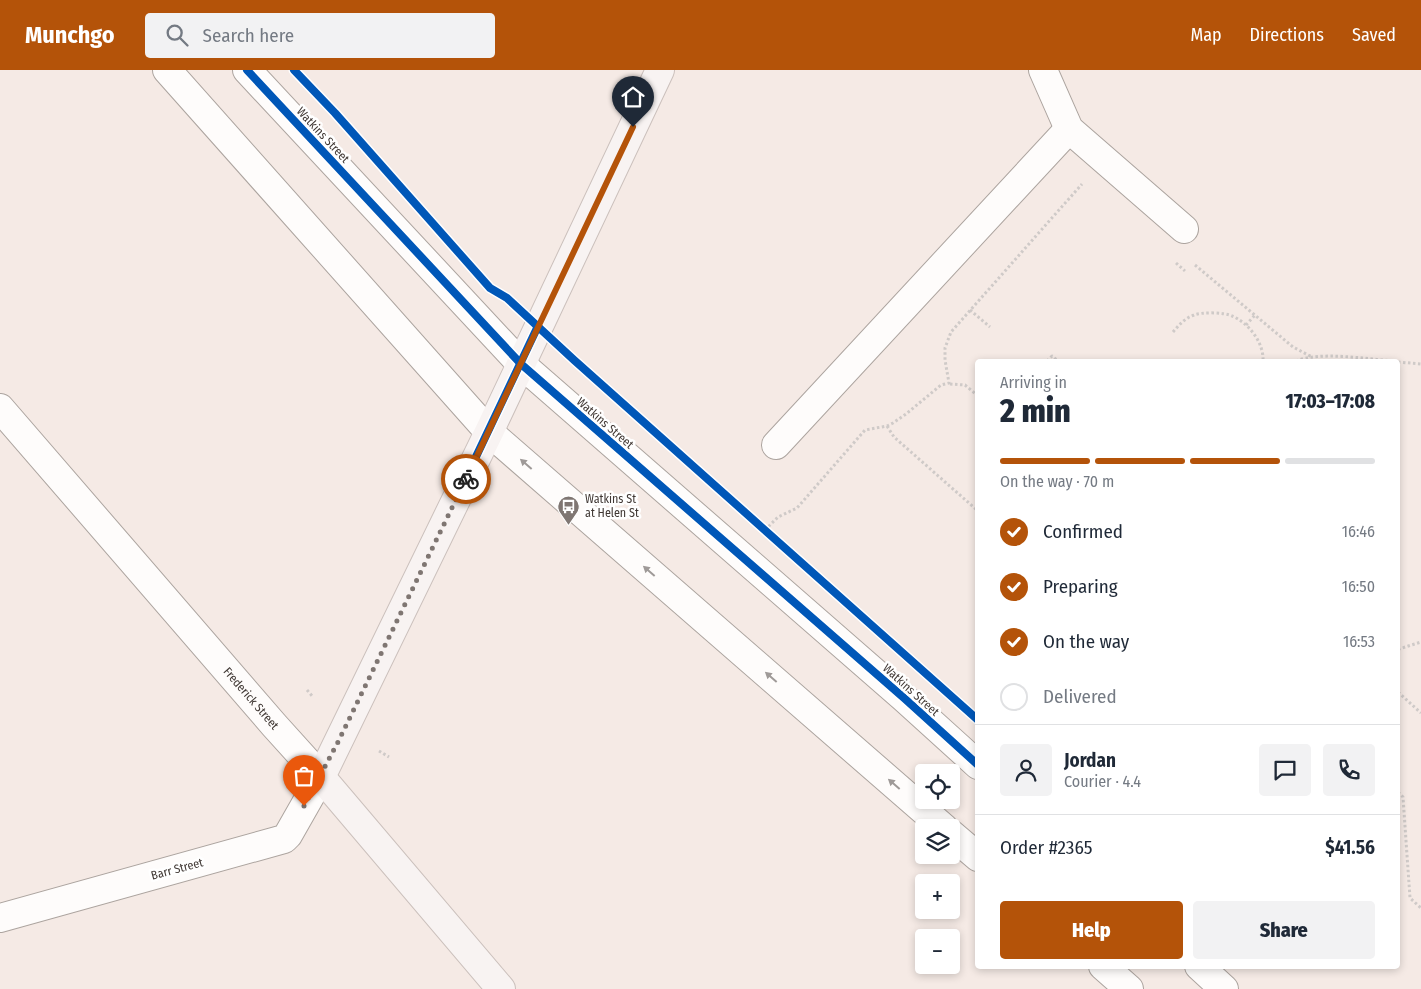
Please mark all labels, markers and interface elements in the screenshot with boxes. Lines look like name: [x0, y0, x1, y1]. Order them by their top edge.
search box: [145, 13, 495, 58]
text: Munchgo: [25, 21, 115, 49]
icon: search: [163, 21, 191, 49]
text: Search here: [203, 24, 294, 47]
text: Map: [1190, 24, 1222, 46]
text: Directions: [1250, 24, 1324, 46]
text: Saved: [1352, 24, 1396, 46]
pin: [612, 76, 654, 127]
icon: home: [619, 83, 647, 111]
street label: Watkins Street: [294, 104, 352, 166]
text: Arriving in: [1000, 373, 1067, 392]
text: 17:03–17:08: [1285, 390, 1375, 413]
text: 2 min: [1000, 392, 1071, 430]
street label: Watkins Street: [574, 394, 636, 452]
courier: [441, 454, 491, 504]
one-way arrow: [520, 459, 532, 470]
icon: bike: [452, 465, 480, 493]
text: On the way · 70 m: [1000, 472, 1114, 491]
place label: Watkins St at Helen St: [585, 492, 639, 520]
bus stop icon: Watkins St at Helen St: [557, 494, 581, 525]
icon: check: [1000, 518, 1028, 546]
text: Confirmed: [1043, 520, 1123, 543]
text: 16:46: [1342, 522, 1375, 541]
one-way arrow: [642, 565, 655, 576]
icon: check: [1000, 573, 1028, 601]
text: Preparing: [1043, 575, 1118, 598]
text: 16:50: [1342, 577, 1375, 596]
icon: check: [1000, 628, 1028, 656]
text: On the way: [1043, 630, 1129, 653]
text: 16:53: [1343, 632, 1375, 651]
street label: Watkins Street: [880, 661, 942, 719]
street label: Frederick Street: [221, 665, 282, 732]
one-way arrow: [765, 672, 778, 683]
text: Delivered: [1043, 685, 1117, 708]
button: person: [1000, 744, 1052, 796]
button: chat: [1259, 744, 1311, 796]
button: phone: [1323, 744, 1375, 796]
text: Jordan: [1064, 749, 1116, 772]
pin: [283, 755, 325, 806]
icon: bag: [290, 762, 318, 790]
map controls: [915, 764, 960, 974]
button: locate: [915, 764, 960, 809]
text: Courier · 4.4: [1064, 772, 1141, 791]
one-way arrow: [888, 778, 900, 790]
button: layers: [915, 819, 960, 864]
text: Order #2365: [1000, 836, 1092, 859]
text: $41.56: [1325, 836, 1375, 859]
street label: Barr Street: [150, 855, 205, 883]
button: +: [915, 874, 960, 919]
button: Help: [1000, 901, 1183, 959]
button: Share: [1193, 901, 1375, 959]
button: −: [915, 929, 960, 974]

